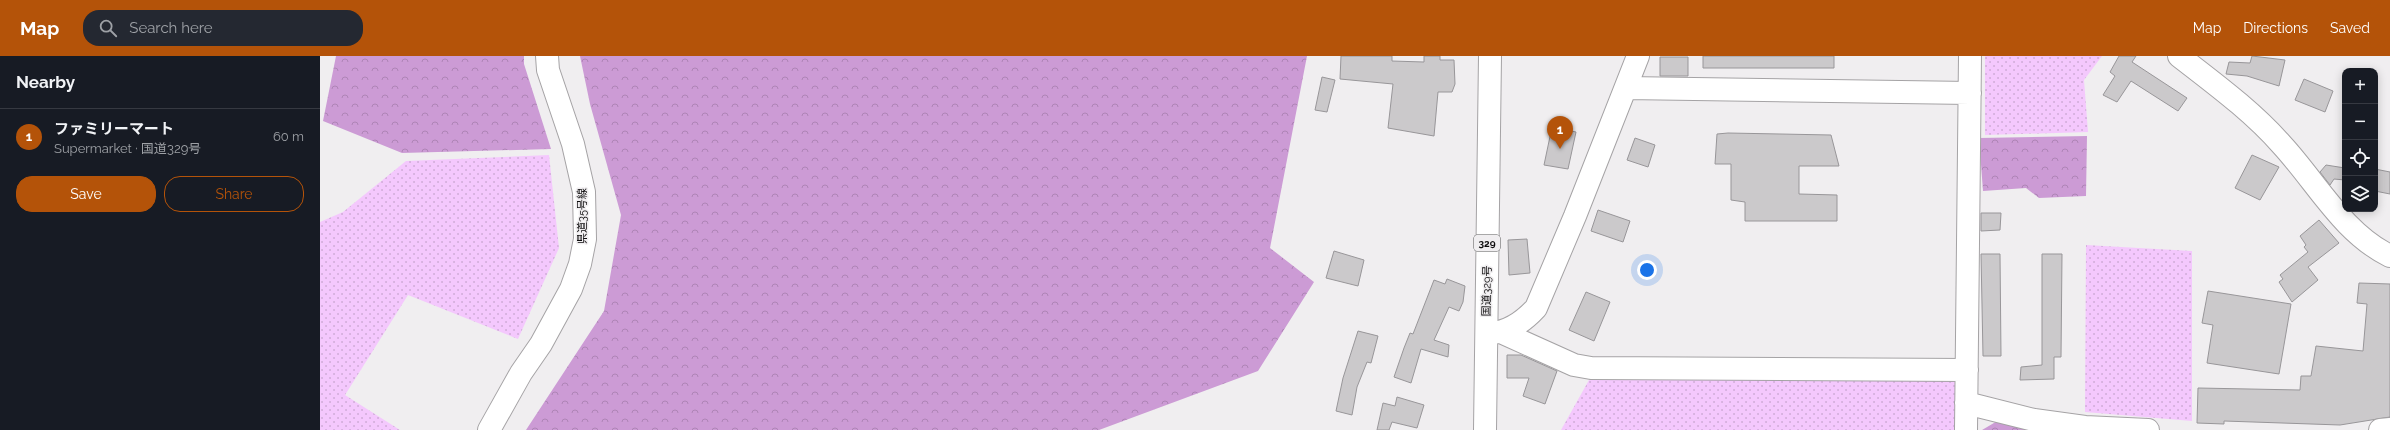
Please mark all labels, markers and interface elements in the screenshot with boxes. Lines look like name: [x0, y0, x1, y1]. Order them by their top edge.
search box: [83, 10, 363, 46]
text: Map: [20, 17, 59, 39]
icon: search: [97, 17, 119, 39]
text: Search here: [129, 19, 213, 37]
text: Map: [2193, 20, 2221, 36]
text: Directions: [2243, 20, 2308, 36]
text: Saved: [2330, 20, 2370, 36]
map controls: [2342, 68, 2378, 212]
button: +: [2342, 68, 2378, 104]
text: Nearby: [16, 72, 75, 92]
button: −: [2342, 104, 2378, 140]
pin: 1: [1547, 116, 1573, 149]
text: ファミリーマート: [54, 120, 174, 138]
text: 1: [26, 129, 32, 144]
text: 60 m: [273, 129, 304, 144]
button: locate: [2342, 140, 2378, 176]
text: Supermarket · 国道329号: [54, 141, 201, 156]
button: Save: [16, 176, 156, 212]
button: Share: [164, 176, 304, 212]
button: layers: [2342, 176, 2378, 212]
street label: 県道35号線: [576, 188, 589, 244]
road number: 329: [1474, 235, 1500, 251]
your location: [1637, 260, 1657, 280]
street label: 国道329号: [1480, 265, 1494, 317]

